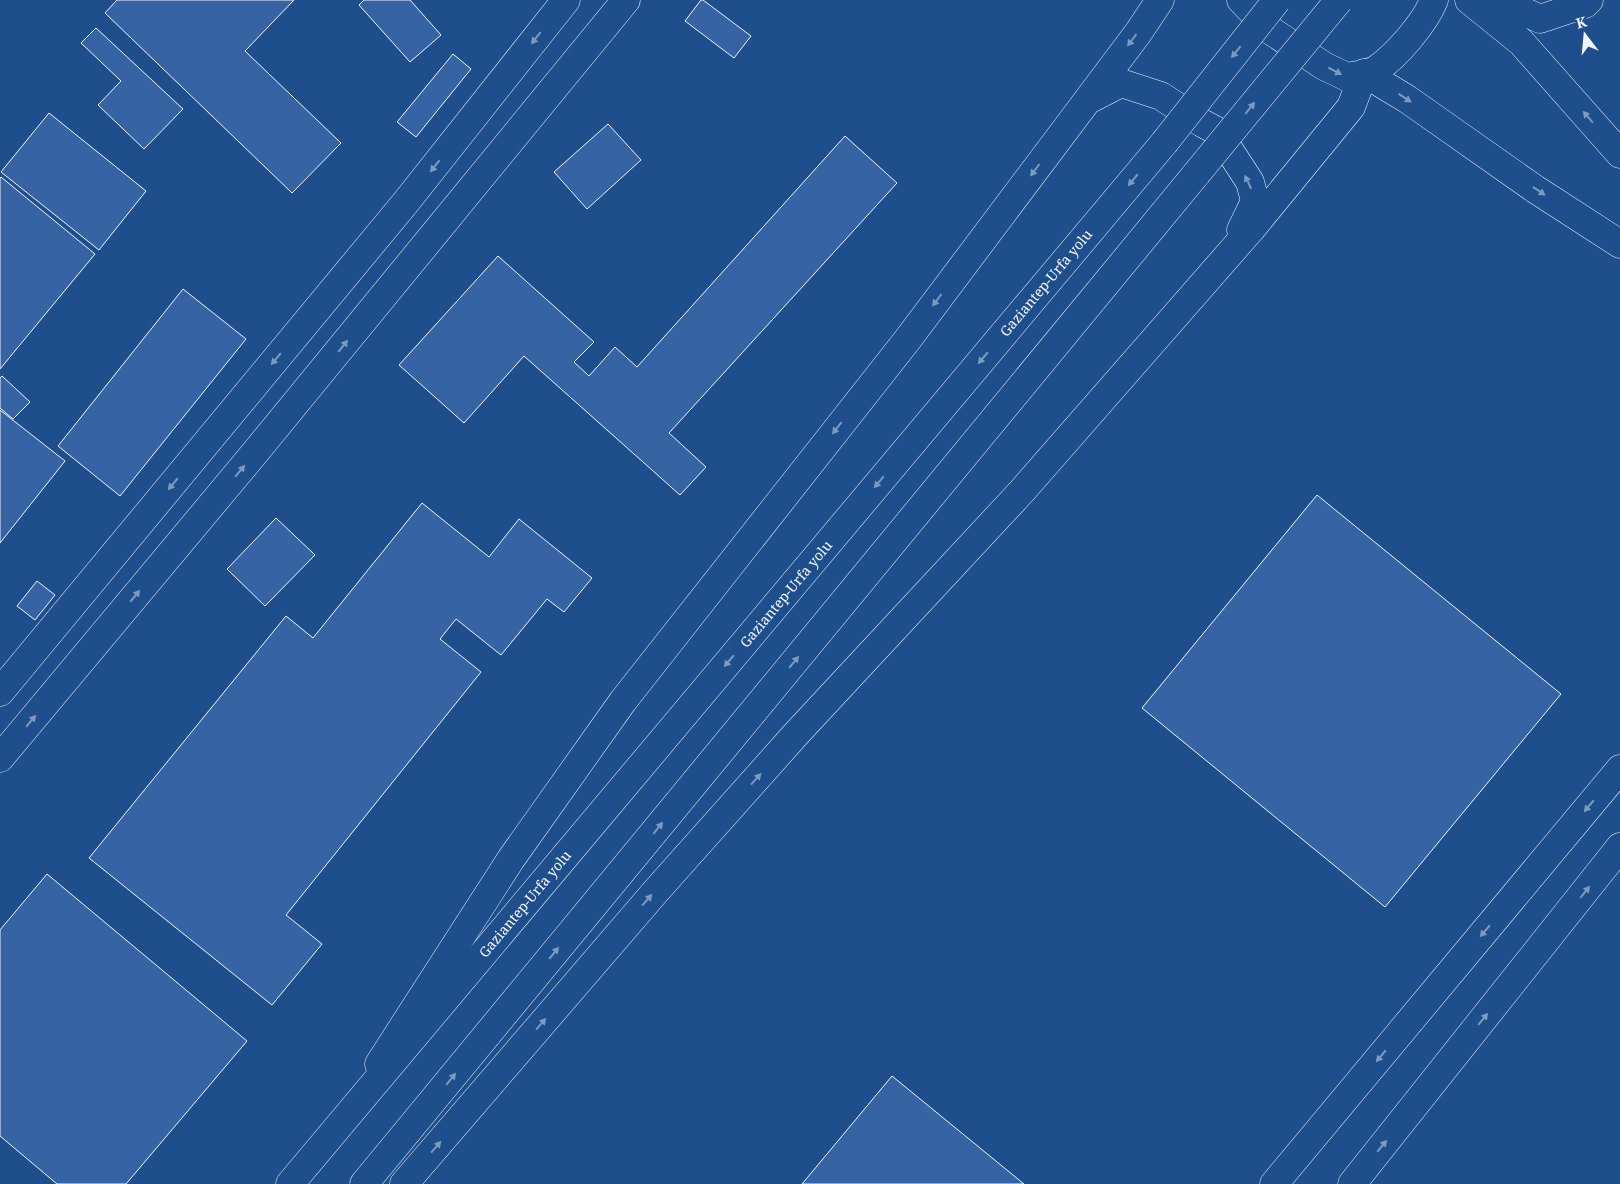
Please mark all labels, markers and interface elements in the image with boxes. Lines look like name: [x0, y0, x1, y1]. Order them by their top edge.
north arrow: [1560, 10, 1610, 60]
text: K: [1574, 11, 1590, 33]
one-way arrow: [530, 31, 541, 44]
one-way arrow: [1127, 33, 1138, 46]
one-way arrow: [1231, 45, 1242, 58]
one-way arrow: [1328, 67, 1342, 75]
one-way arrow: [1399, 94, 1412, 103]
one-way arrow: [1245, 102, 1256, 115]
one-way arrow: [1583, 111, 1594, 123]
one-way arrow: [430, 159, 440, 173]
one-way arrow: [1029, 163, 1040, 176]
one-way arrow: [1127, 173, 1138, 186]
one-way arrow: [1244, 175, 1252, 189]
one-way arrow: [1532, 186, 1546, 196]
street label: Gaziantep-Urfa yolu: [995, 225, 1096, 340]
one-way arrow: [932, 293, 942, 307]
one-way arrow: [337, 340, 348, 353]
one-way arrow: [978, 351, 989, 364]
one-way arrow: [271, 352, 282, 365]
one-way arrow: [832, 421, 843, 434]
one-way arrow: [234, 465, 245, 478]
one-way arrow: [873, 476, 885, 488]
one-way arrow: [167, 477, 178, 490]
street label: Gaziantep-Urfa yolu: [735, 536, 836, 651]
one-way arrow: [130, 590, 141, 603]
one-way arrow: [724, 654, 735, 667]
one-way arrow: [789, 656, 800, 669]
one-way arrow: [26, 715, 37, 728]
one-way arrow: [750, 774, 762, 786]
one-way arrow: [1583, 800, 1594, 813]
one-way arrow: [652, 822, 663, 835]
street label: Gaziantep-Urfa yolu: [474, 846, 575, 961]
one-way arrow: [1579, 886, 1590, 899]
one-way arrow: [642, 894, 653, 907]
one-way arrow: [1479, 925, 1490, 938]
one-way arrow: [549, 947, 560, 960]
one-way arrow: [1478, 1013, 1489, 1026]
one-way arrow: [536, 1017, 547, 1030]
one-way arrow: [1375, 1049, 1386, 1062]
one-way arrow: [445, 1073, 456, 1086]
one-way arrow: [1376, 1140, 1387, 1153]
one-way arrow: [430, 1141, 441, 1154]

